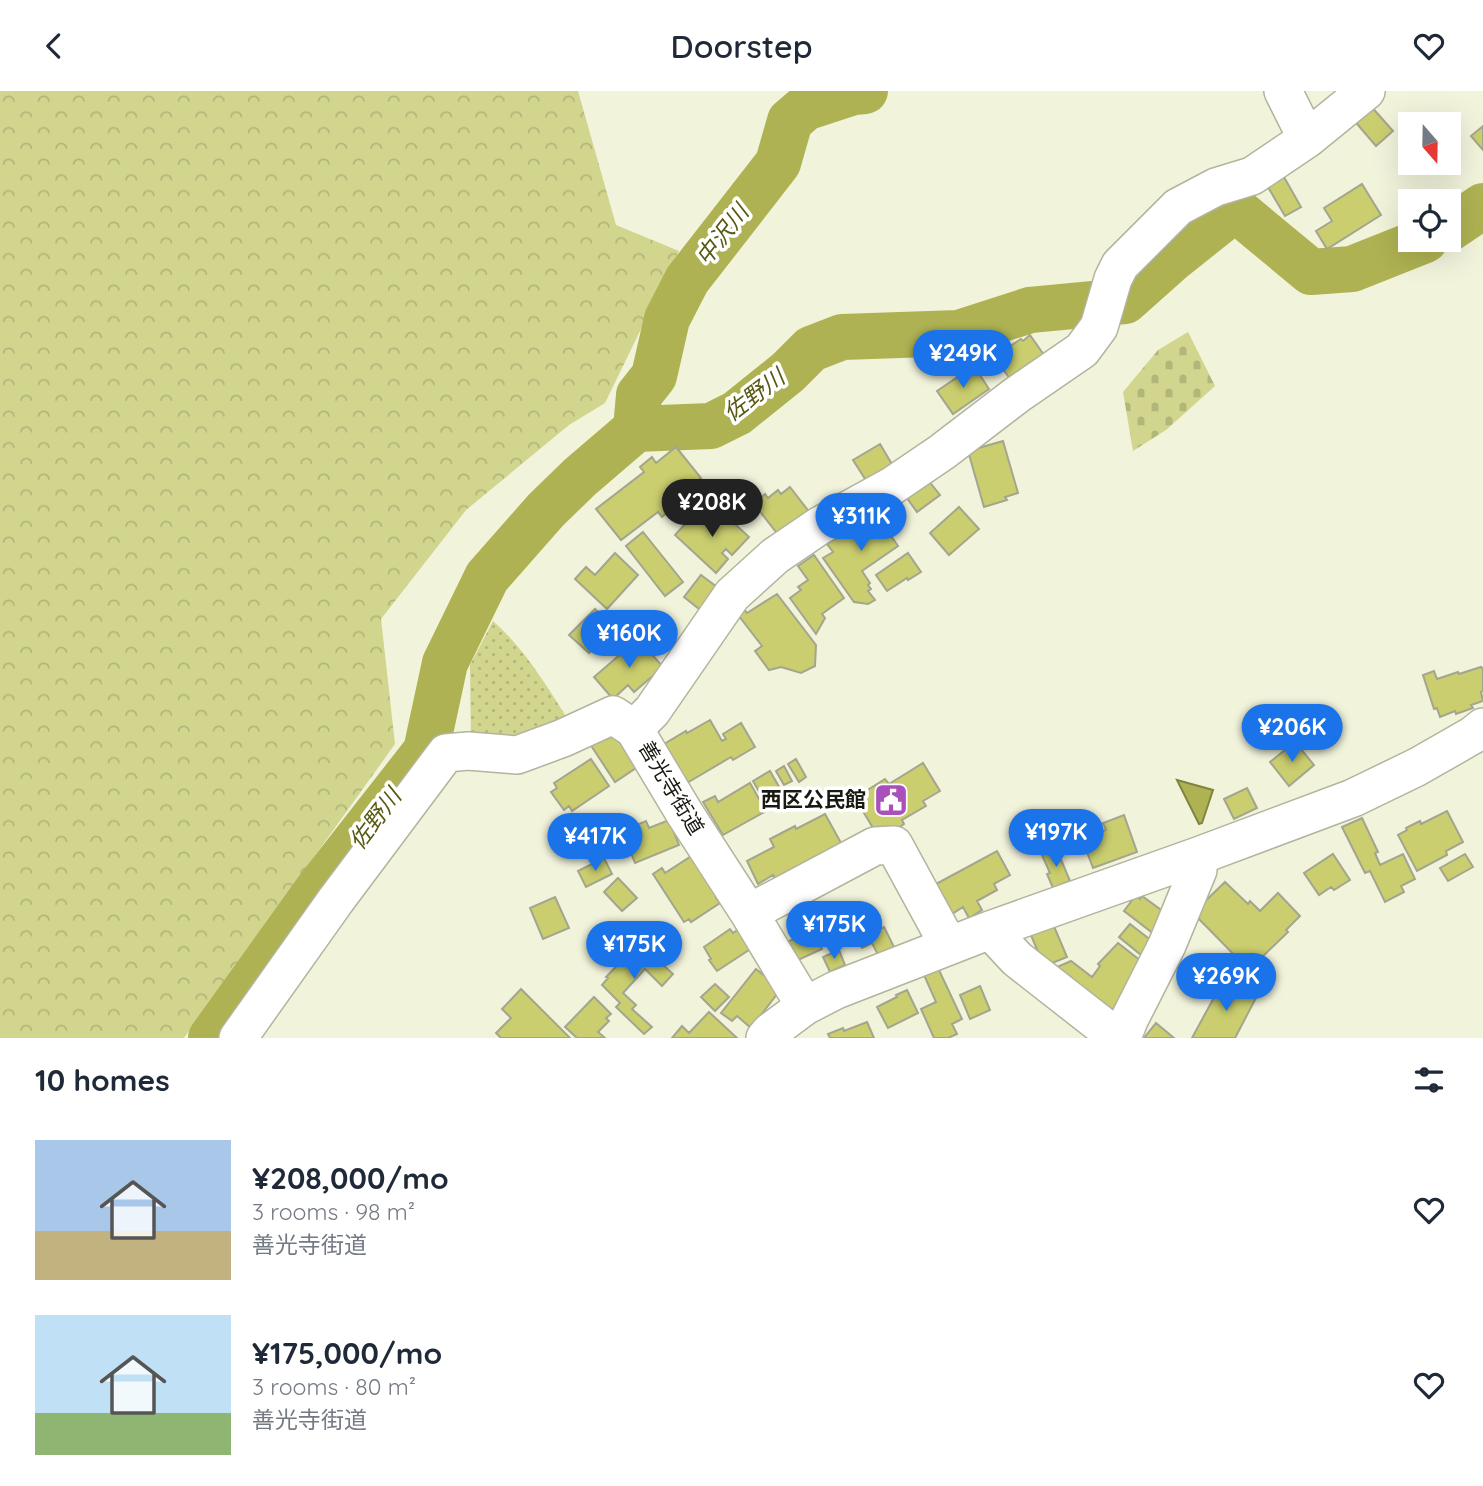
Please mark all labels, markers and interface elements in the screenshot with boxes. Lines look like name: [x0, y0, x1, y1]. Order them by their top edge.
text: Doorstep: [670, 26, 813, 66]
icon: back: [35, 27, 73, 65]
icon: heart: [1410, 27, 1448, 65]
north arrow: [1398, 112, 1461, 175]
map controls: [1398, 112, 1461, 252]
button: locate: [1398, 189, 1461, 252]
water label: 中沢川: [689, 196, 756, 271]
pin: ¥249K: [914, 331, 1012, 390]
text: ¥249K: [929, 338, 997, 367]
water label: 佐野川: [717, 360, 792, 427]
pin: ¥208K: [663, 479, 761, 539]
text: ¥208K: [678, 487, 746, 516]
pin: ¥311K: [812, 493, 910, 553]
text: ¥311K: [831, 501, 891, 530]
pin: ¥160K: [580, 611, 678, 670]
text: ¥160K: [597, 618, 661, 647]
pin: ¥206K: [1243, 705, 1341, 764]
text: ¥206K: [1258, 712, 1326, 741]
street label: 善光寺街道: [634, 736, 710, 839]
water label: 佐野川: [342, 780, 409, 855]
public building icon: 西区公民館: [872, 781, 910, 819]
place label: 西区公民館: [761, 786, 866, 812]
pin: ¥197K: [1007, 809, 1105, 869]
pin: ¥417K: [546, 813, 644, 873]
text: ¥197K: [1025, 817, 1087, 846]
text: ¥417K: [563, 821, 627, 850]
pin: ¥175K: [785, 901, 883, 961]
text: ¥175K: [802, 909, 866, 938]
pin: ¥175K: [585, 921, 683, 981]
text: ¥175K: [602, 929, 666, 958]
pin: ¥269K: [1177, 953, 1275, 1013]
text: ¥269K: [1192, 961, 1260, 990]
text: 10 homes: [35, 1061, 170, 1099]
icon: filters: [1410, 1061, 1448, 1099]
text: ¥208,000/mo: [252, 1159, 449, 1197]
icon: home: [91, 1168, 175, 1252]
icon: heart: [1410, 1191, 1448, 1229]
text: 3 rooms · 98 m²: [252, 1197, 415, 1226]
text: 善光寺街道: [252, 1230, 367, 1259]
text: ¥175,000/mo: [252, 1334, 442, 1372]
icon: home: [91, 1343, 175, 1427]
icon: heart: [1410, 1366, 1448, 1404]
text: 3 rooms · 80 m²: [252, 1372, 416, 1401]
text: 善光寺街道: [252, 1405, 367, 1434]

